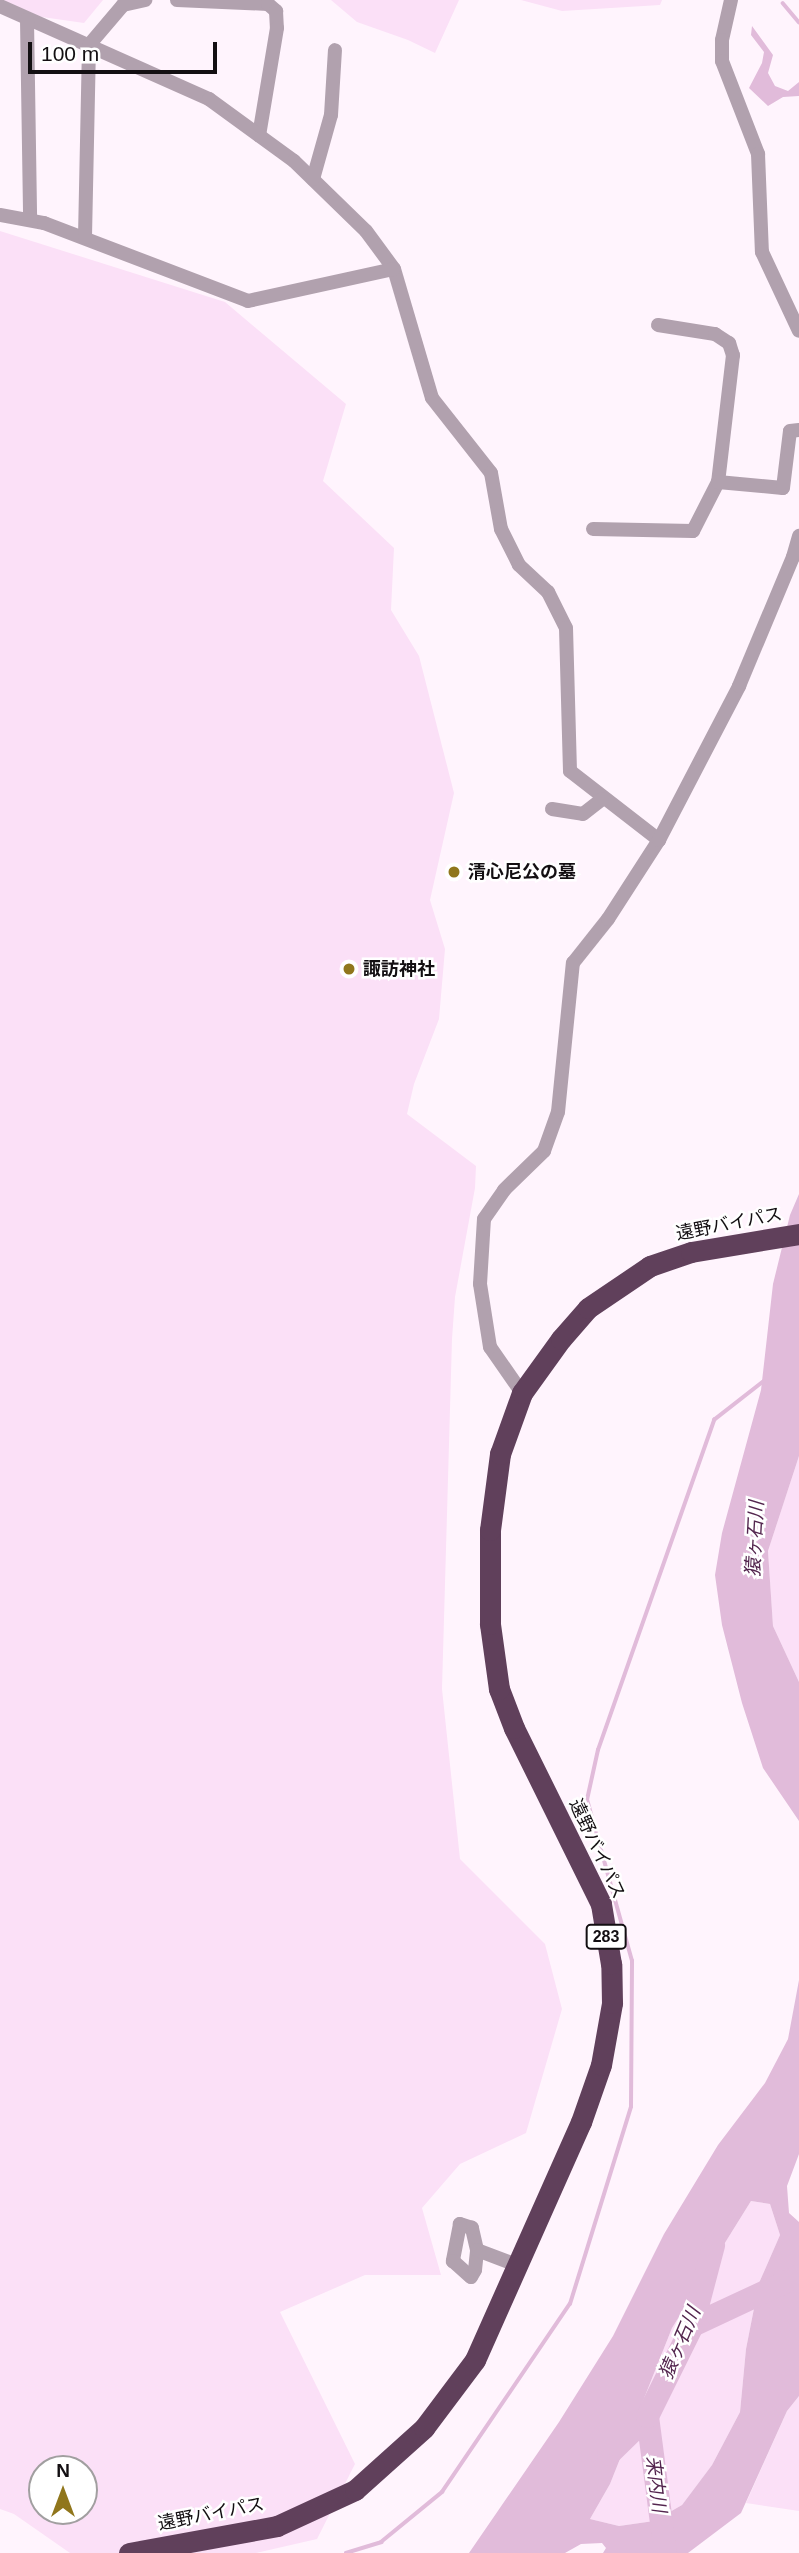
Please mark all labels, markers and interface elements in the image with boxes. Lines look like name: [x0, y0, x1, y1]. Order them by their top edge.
scale bar: [32, 28, 220, 72]
text: 100 m: [41, 42, 99, 65]
place label: 清心尼公の墓: [468, 861, 576, 883]
marker: 清心尼公の墓: [446, 864, 462, 880]
place label: 諏訪神社: [363, 958, 435, 980]
marker: 諏訪神社: [341, 961, 357, 977]
street label: 遠野バイパス: [674, 1203, 784, 1245]
water label: 猿ヶ石川: [742, 1500, 768, 1578]
street label: 遠野バイパス: [564, 1795, 630, 1903]
road number: 283: [585, 1924, 627, 1950]
water label: 猿ヶ石川: [655, 2304, 705, 2382]
water label: 来内川: [641, 2454, 671, 2514]
north arrow: [28, 2455, 98, 2525]
text: N: [56, 2460, 70, 2481]
street label: 遠野バイパス: [156, 2493, 266, 2535]

